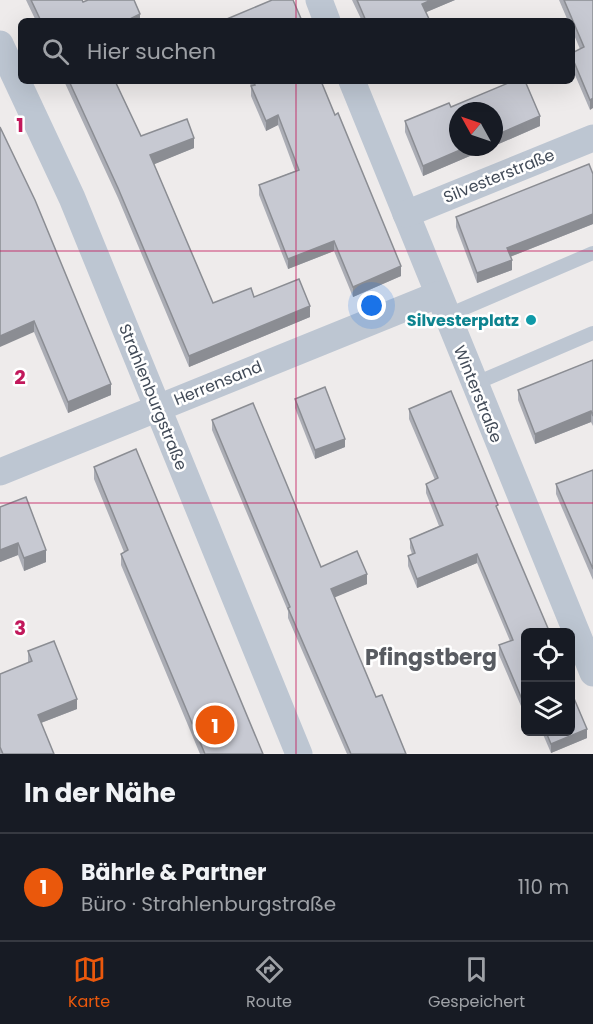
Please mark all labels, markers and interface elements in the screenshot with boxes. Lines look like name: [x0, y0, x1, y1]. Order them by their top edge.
search box: [18, 18, 575, 84]
icon: search: [39, 35, 72, 68]
text: Hier suchen: [87, 36, 216, 67]
north arrow: [449, 102, 503, 156]
text: 1: [16, 111, 24, 139]
street label: Silvesterstraße: [440, 143, 558, 209]
your location: [357, 291, 386, 320]
place label: Silvesterplatz: [407, 309, 519, 332]
marker: Silvesterplatz: [524, 313, 538, 327]
street label: Strahlenburgstraße: [113, 320, 193, 474]
street label: Winterstraße: [448, 342, 508, 446]
street label: Herrensand: [170, 355, 266, 411]
text: 2: [14, 363, 26, 391]
text: 3: [14, 614, 26, 642]
map controls: [521, 628, 575, 736]
button: locate: [521, 628, 575, 682]
district label: Pfingstberg: [365, 642, 497, 673]
button: layers: [521, 682, 575, 736]
pin: 1: [196, 702, 234, 748]
text: In der Nähe: [24, 775, 176, 811]
text: Bährle & Partner: [81, 857, 266, 888]
text: 1: [40, 873, 47, 901]
text: 110 m: [518, 873, 569, 901]
text: Büro · Strahlenburgstraße: [81, 890, 336, 918]
tab: Karte: [68, 953, 110, 1014]
tab: Route: [246, 953, 292, 1014]
tab: Gespeichert: [428, 953, 525, 1014]

